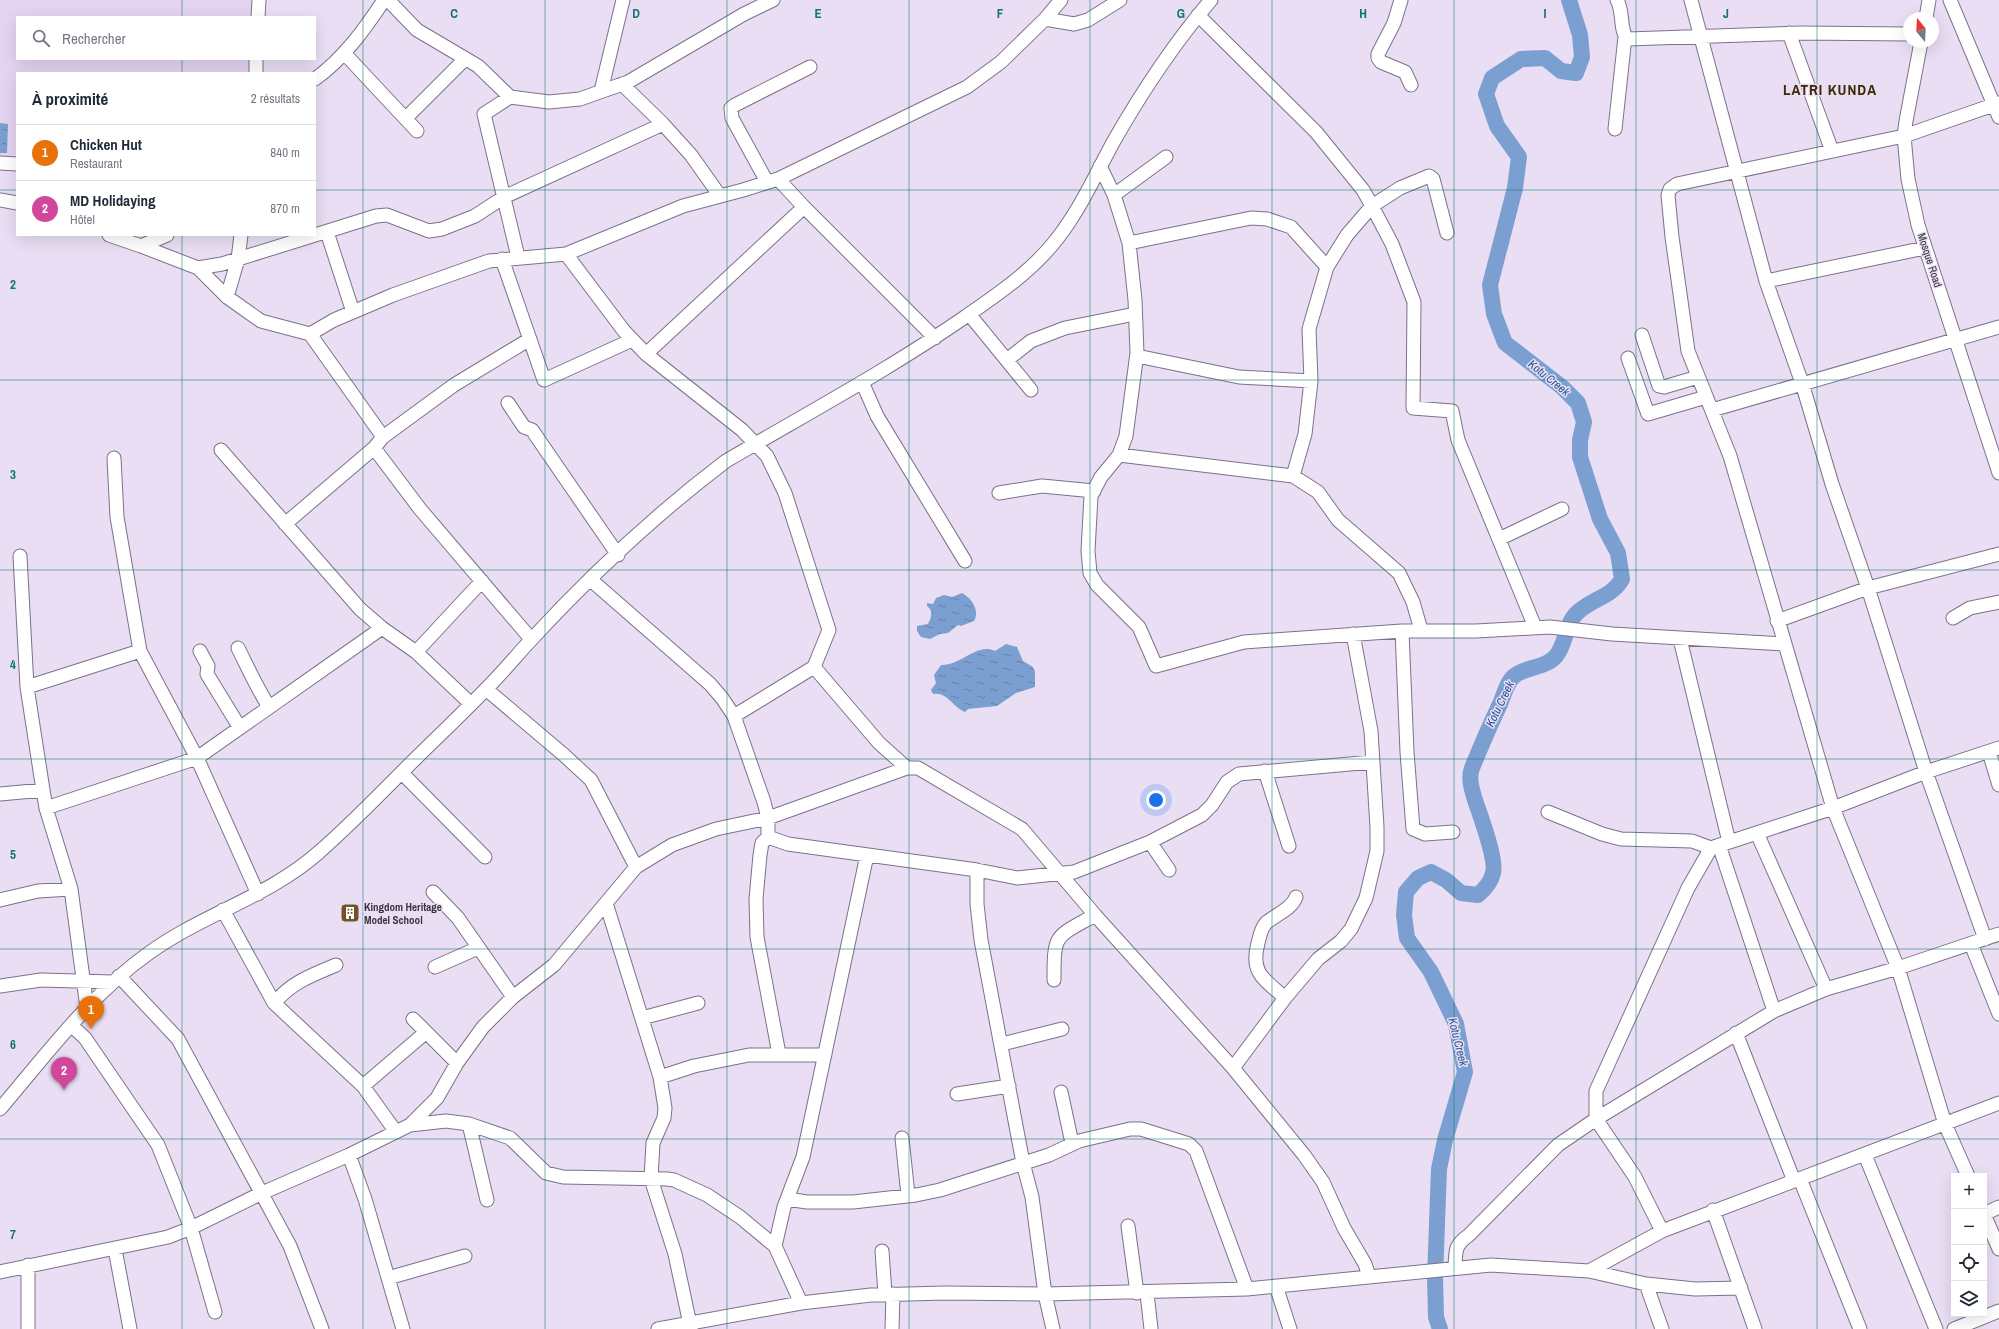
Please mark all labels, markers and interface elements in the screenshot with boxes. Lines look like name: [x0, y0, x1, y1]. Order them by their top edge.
text: C: [450, 5, 458, 22]
text: D: [632, 5, 640, 22]
text: E: [814, 5, 822, 22]
text: F: [997, 5, 1004, 22]
text: G: [1177, 5, 1185, 22]
text: H: [1359, 5, 1367, 22]
text: I: [1544, 5, 1547, 22]
text: J: [1723, 5, 1729, 22]
north arrow: [1903, 12, 1939, 48]
search box: [16, 16, 316, 60]
icon: search: [30, 27, 52, 49]
text: Rechercher: [62, 28, 126, 49]
district label: LATRI KUNDA: [1783, 79, 1877, 100]
text: À proximité: [32, 87, 108, 110]
text: 2 résultats: [251, 90, 300, 107]
text: Chicken Hut: [70, 134, 142, 155]
text: 1: [42, 144, 48, 161]
text: 840 m: [270, 144, 300, 161]
text: Restaurant: [70, 155, 122, 172]
text: MD Holidaying: [70, 190, 155, 211]
text: 2: [42, 200, 48, 217]
text: 870 m: [270, 200, 300, 217]
text: Hôtel: [70, 211, 95, 228]
street label: Mosque Road: [1915, 231, 1945, 289]
text: 2: [10, 276, 16, 293]
water label: Kotu Creek: [1525, 356, 1574, 400]
text: 3: [10, 466, 16, 483]
text: 4: [10, 656, 16, 673]
water label: Kotu Creek: [1482, 677, 1518, 730]
your location: [1146, 790, 1166, 810]
text: 5: [10, 846, 16, 863]
place label: Kingdom Heritage Model School: [364, 900, 442, 927]
building icon: Kingdom Heritage Model School: [339, 902, 361, 924]
pin: 1: [78, 996, 104, 1029]
water label: Kotu Creek: [1444, 1016, 1472, 1069]
text: 6: [10, 1036, 16, 1053]
pin: 2: [51, 1057, 77, 1090]
map controls: [1951, 1173, 1987, 1317]
button: +: [1951, 1173, 1987, 1209]
button: −: [1951, 1209, 1987, 1245]
text: 7: [10, 1226, 16, 1243]
button: locate: [1951, 1245, 1987, 1281]
button: layers: [1951, 1281, 1987, 1317]

